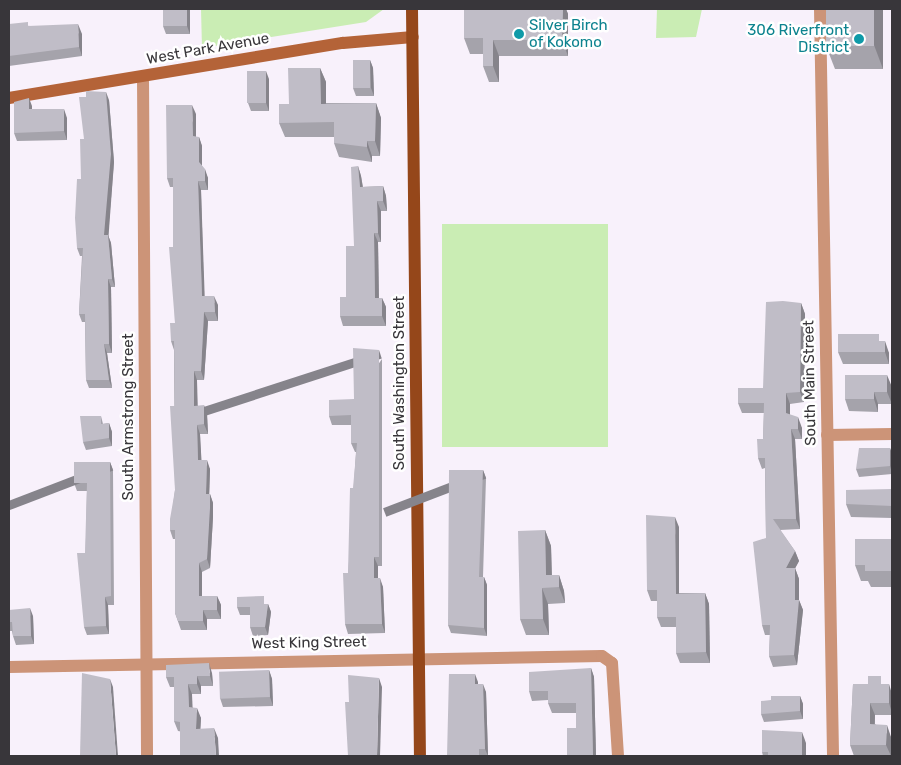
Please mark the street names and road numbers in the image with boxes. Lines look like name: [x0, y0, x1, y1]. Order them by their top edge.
street label: West Park Avenue: [145, 29, 271, 69]
street label: South Washington Street: [391, 296, 409, 470]
street label: South Main Street: [800, 320, 820, 446]
street label: South Armstrong Street: [120, 333, 138, 501]
street label: West King Street: [251, 633, 367, 653]

